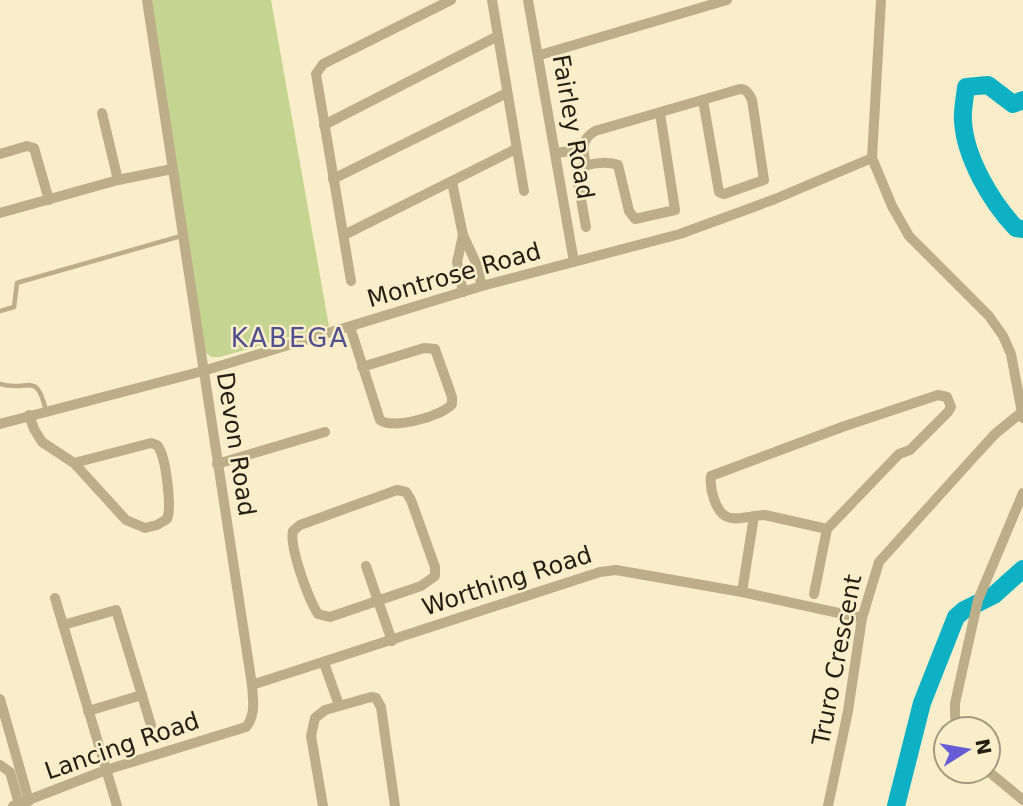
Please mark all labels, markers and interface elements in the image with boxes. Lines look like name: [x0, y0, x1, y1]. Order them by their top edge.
street label: Fairley Road: [547, 53, 599, 201]
street label: Montrose Road: [364, 237, 544, 313]
district label: KABEGA: [231, 323, 349, 353]
street label: Devon Road: [211, 370, 261, 518]
street label: Worthing Road: [419, 540, 595, 622]
street label: Truro Crescent: [806, 572, 867, 749]
street label: Lancing Road: [41, 706, 203, 786]
north arrow: [932, 715, 1002, 785]
text: N: [971, 737, 996, 757]

